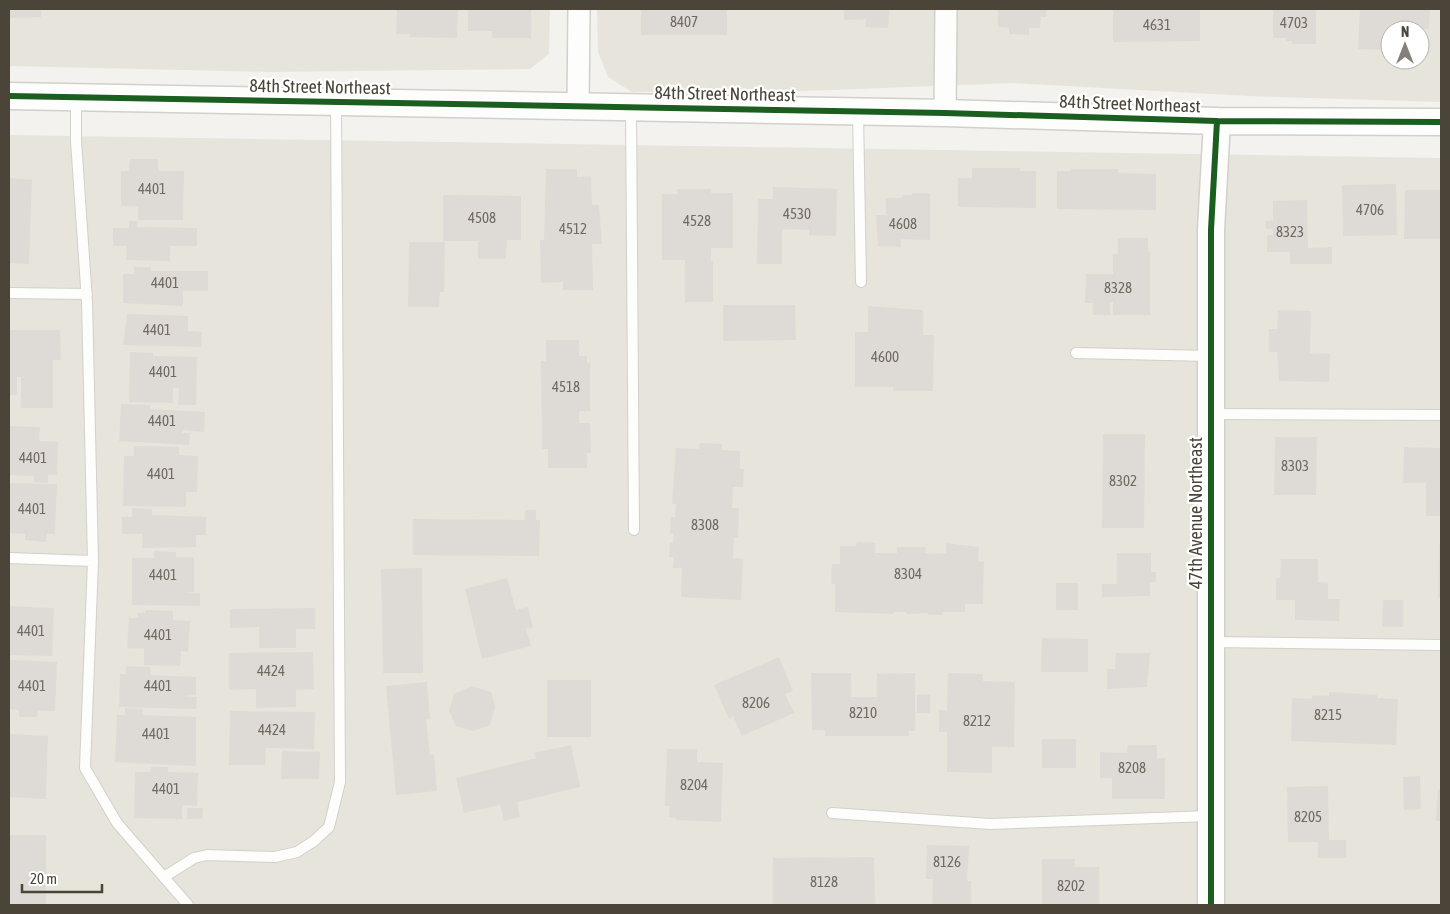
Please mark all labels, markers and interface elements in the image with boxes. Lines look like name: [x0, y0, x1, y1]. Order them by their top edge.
house number: 8407: [670, 13, 698, 30]
house number: 4703: [1280, 14, 1308, 31]
house number: 4631: [1143, 16, 1171, 33]
north arrow: [1380, 20, 1430, 70]
text: N: [1401, 24, 1409, 40]
street label: 84th Street Northeast: [249, 75, 391, 98]
street label: 84th Street Northeast: [654, 82, 796, 105]
street label: 84th Street Northeast: [1059, 91, 1201, 116]
house number: 4401: [138, 180, 166, 197]
house number: 4706: [1356, 201, 1384, 218]
house number: 4530: [783, 205, 811, 222]
house number: 4508: [468, 209, 496, 226]
house number: 4528: [683, 212, 711, 229]
house number: 4608: [889, 215, 917, 232]
house number: 4512: [559, 220, 587, 237]
house number: 8323: [1276, 223, 1304, 240]
house number: 4401: [151, 274, 179, 291]
house number: 8328: [1104, 279, 1132, 296]
house number: 4401: [143, 321, 171, 338]
house number: 4600: [871, 348, 899, 365]
house number: 4401: [149, 363, 177, 380]
house number: 4518: [552, 378, 580, 395]
house number: 4401: [148, 412, 176, 429]
street label: 47th Avenue Northeast: [1185, 437, 1206, 589]
house number: 4401: [19, 449, 47, 466]
house number: 8303: [1281, 457, 1309, 474]
house number: 4401: [147, 465, 175, 482]
house number: 8302: [1109, 472, 1137, 489]
house number: 4401: [18, 500, 46, 517]
house number: 8308: [691, 516, 719, 533]
house number: 8304: [894, 565, 922, 582]
house number: 4401: [149, 566, 177, 583]
house number: 4401: [17, 622, 45, 639]
house number: 4401: [144, 626, 172, 643]
house number: 4424: [257, 662, 285, 679]
house number: 4401: [18, 677, 46, 694]
house number: 4401: [144, 677, 172, 694]
house number: 8206: [742, 694, 770, 711]
house number: 8210: [849, 704, 877, 721]
house number: 8215: [1314, 706, 1342, 723]
house number: 8212: [963, 712, 991, 729]
house number: 4424: [258, 721, 286, 738]
house number: 4401: [142, 725, 170, 742]
house number: 8208: [1118, 759, 1146, 776]
house number: 8204: [680, 776, 708, 793]
house number: 4401: [152, 780, 180, 797]
house number: 8205: [1294, 808, 1322, 825]
house number: 8126: [933, 853, 961, 870]
scale bar: [22, 862, 102, 894]
text: 20 m: [30, 870, 57, 887]
house number: 8128: [810, 873, 838, 890]
house number: 8202: [1057, 877, 1085, 894]

